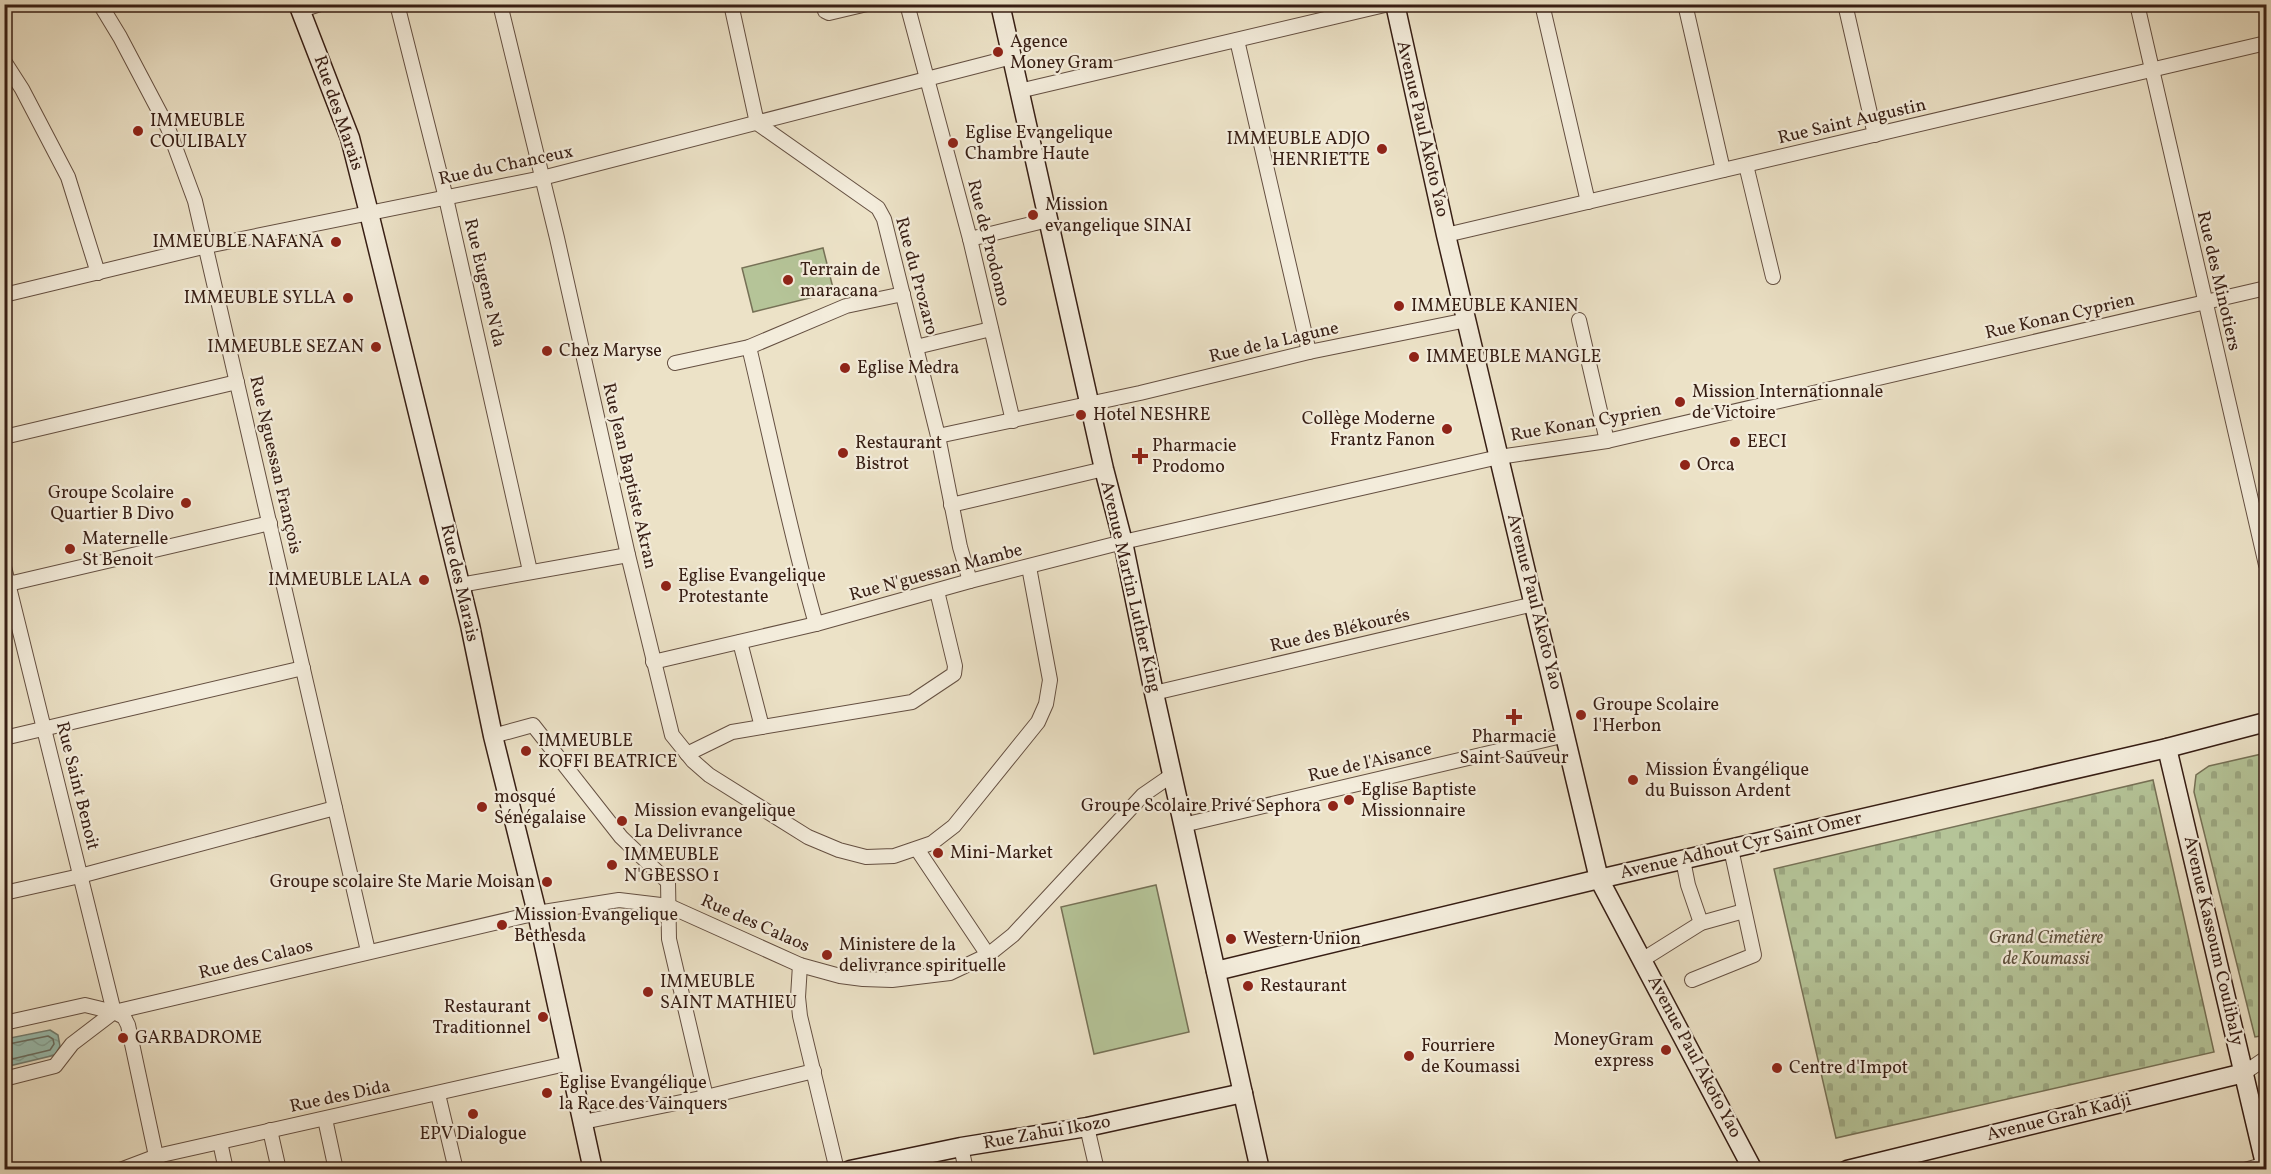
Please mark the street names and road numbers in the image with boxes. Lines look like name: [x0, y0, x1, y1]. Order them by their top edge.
street label: Avenue Paul Akoto Yao: [1390, 38, 1454, 220]
street label: Rue des Marais: [307, 52, 369, 174]
street label: Rue Saint Augustin: [1775, 93, 1929, 151]
street label: Rue du Chanceux: [436, 140, 576, 192]
street label: Rue de Prodomo: [960, 177, 1016, 309]
street label: Rue des Minotiers: [2190, 209, 2246, 353]
street label: Rue du Prozaro: [888, 214, 944, 338]
street label: Rue Eugene N'da: [457, 216, 511, 350]
street label: Rue Konan Cyprien: [1983, 288, 2138, 346]
street label: Rue de la Lagune: [1207, 316, 1341, 370]
street label: Rue Nguessan François: [242, 373, 308, 557]
street label: Rue Jean Baptiste Akran: [595, 380, 663, 572]
street label: Rue Konan Cyprien: [1508, 397, 1664, 449]
street label: Avenue Martin Luther King: [1093, 479, 1167, 695]
street label: Avenue Paul Akoto Yao: [1500, 511, 1568, 693]
street label: Rue des Marais: [433, 522, 485, 644]
street label: Rue N'guessan Mambe: [847, 538, 1025, 608]
street label: Rue des Blékourés: [1268, 603, 1412, 659]
street label: Rue Saint Benoit: [49, 719, 105, 853]
street label: Rue de l'Aisance: [1306, 737, 1434, 789]
street label: Avenue Adhout Cyr Saint Omer: [1618, 806, 1865, 886]
street label: Avenue Kassoum Coulibaly: [2177, 834, 2249, 1049]
street label: Rue des Calaos: [697, 889, 813, 959]
street label: Rue des Calaos: [196, 934, 316, 986]
street label: Avenue Paul Akoto Yao: [1641, 972, 1747, 1142]
street label: Rue des Dida: [287, 1074, 393, 1120]
street label: Avenue Grah Kadji: [1984, 1088, 2134, 1148]
street label: Rue Zahui Ikozo: [981, 1109, 1113, 1157]

